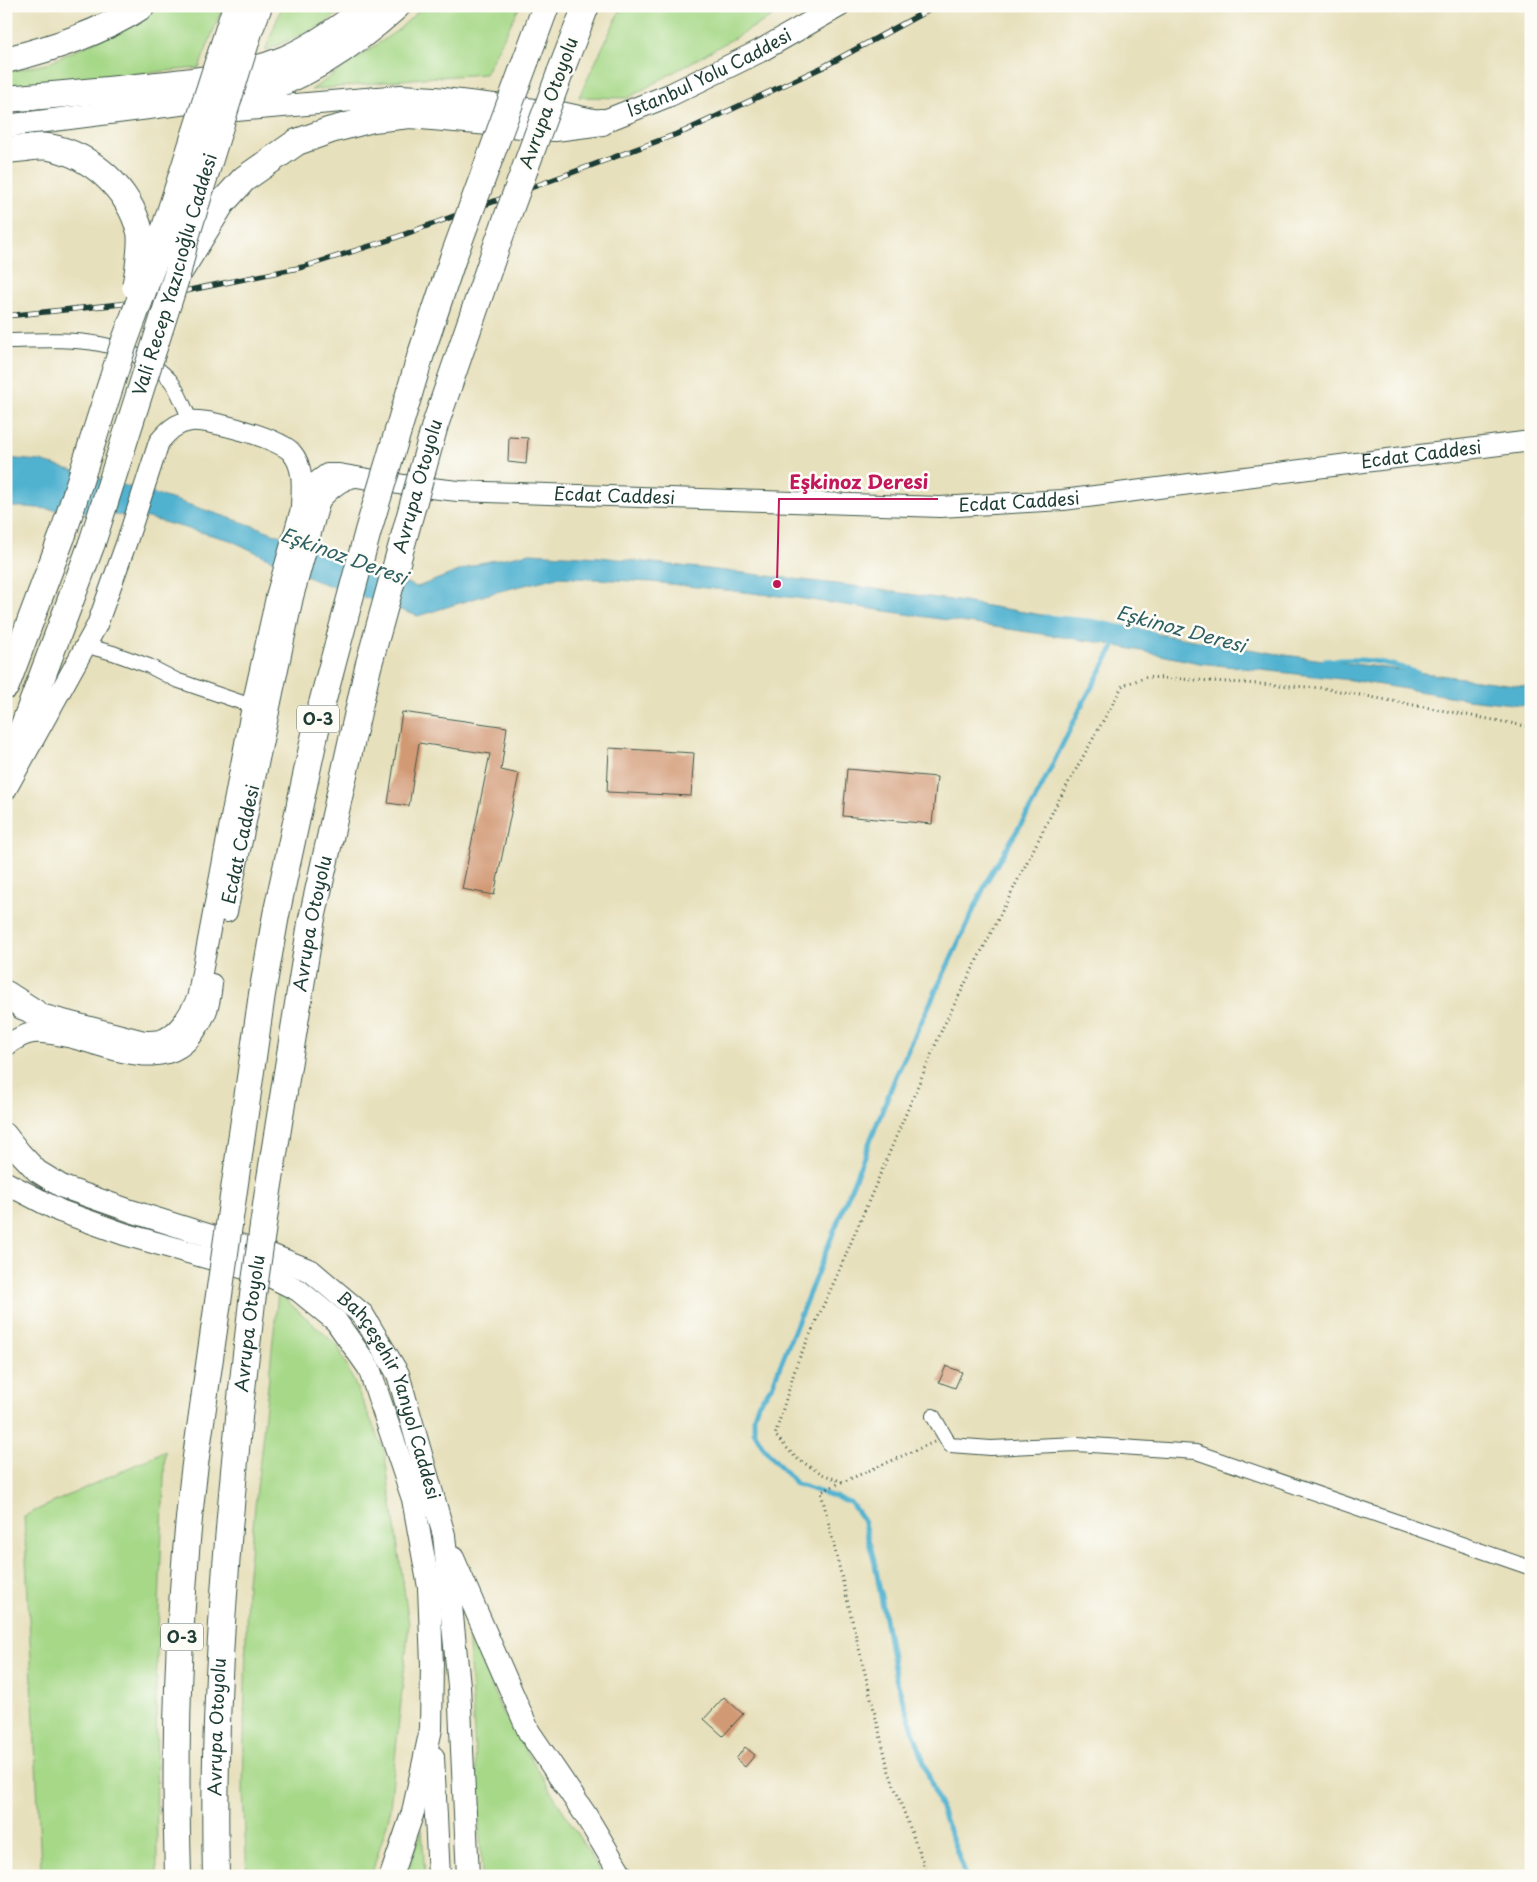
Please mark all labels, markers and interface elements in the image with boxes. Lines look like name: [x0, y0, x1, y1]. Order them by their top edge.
street label: İstanbul Yolu Caddesi: [623, 21, 796, 123]
street label: Avrupa Otoyolu: [511, 33, 584, 172]
street label: Vali Recep Yazıcıoğlu Caddesi: [125, 150, 223, 399]
street label: Avrupa Otoyolu: [385, 415, 448, 556]
street label: Ecdat Caddesi: [1359, 432, 1483, 474]
callout: Eşkinoz Deresi: [779, 465, 938, 499]
text: Eşkinoz Deresi: [790, 467, 929, 495]
street label: Ecdat Caddesi: [553, 479, 676, 510]
street label: Ecdat Caddesi: [958, 483, 1081, 518]
water label: Eşkinoz Deresi: [277, 519, 414, 592]
water label: Eşkinoz Deresi: [1114, 597, 1251, 659]
road number: O-3: [297, 706, 339, 732]
street label: Ecdat Caddesi: [214, 782, 265, 906]
street label: Avrupa Otoyolu: [285, 853, 338, 993]
street label: Avrupa Otoyolu: [227, 1253, 271, 1394]
street label: Bahçeşehir Yanyol Caddesi: [331, 1283, 448, 1503]
road number: O-3: [161, 1624, 203, 1650]
street label: Avrupa Otoyolu: [200, 1657, 232, 1796]

